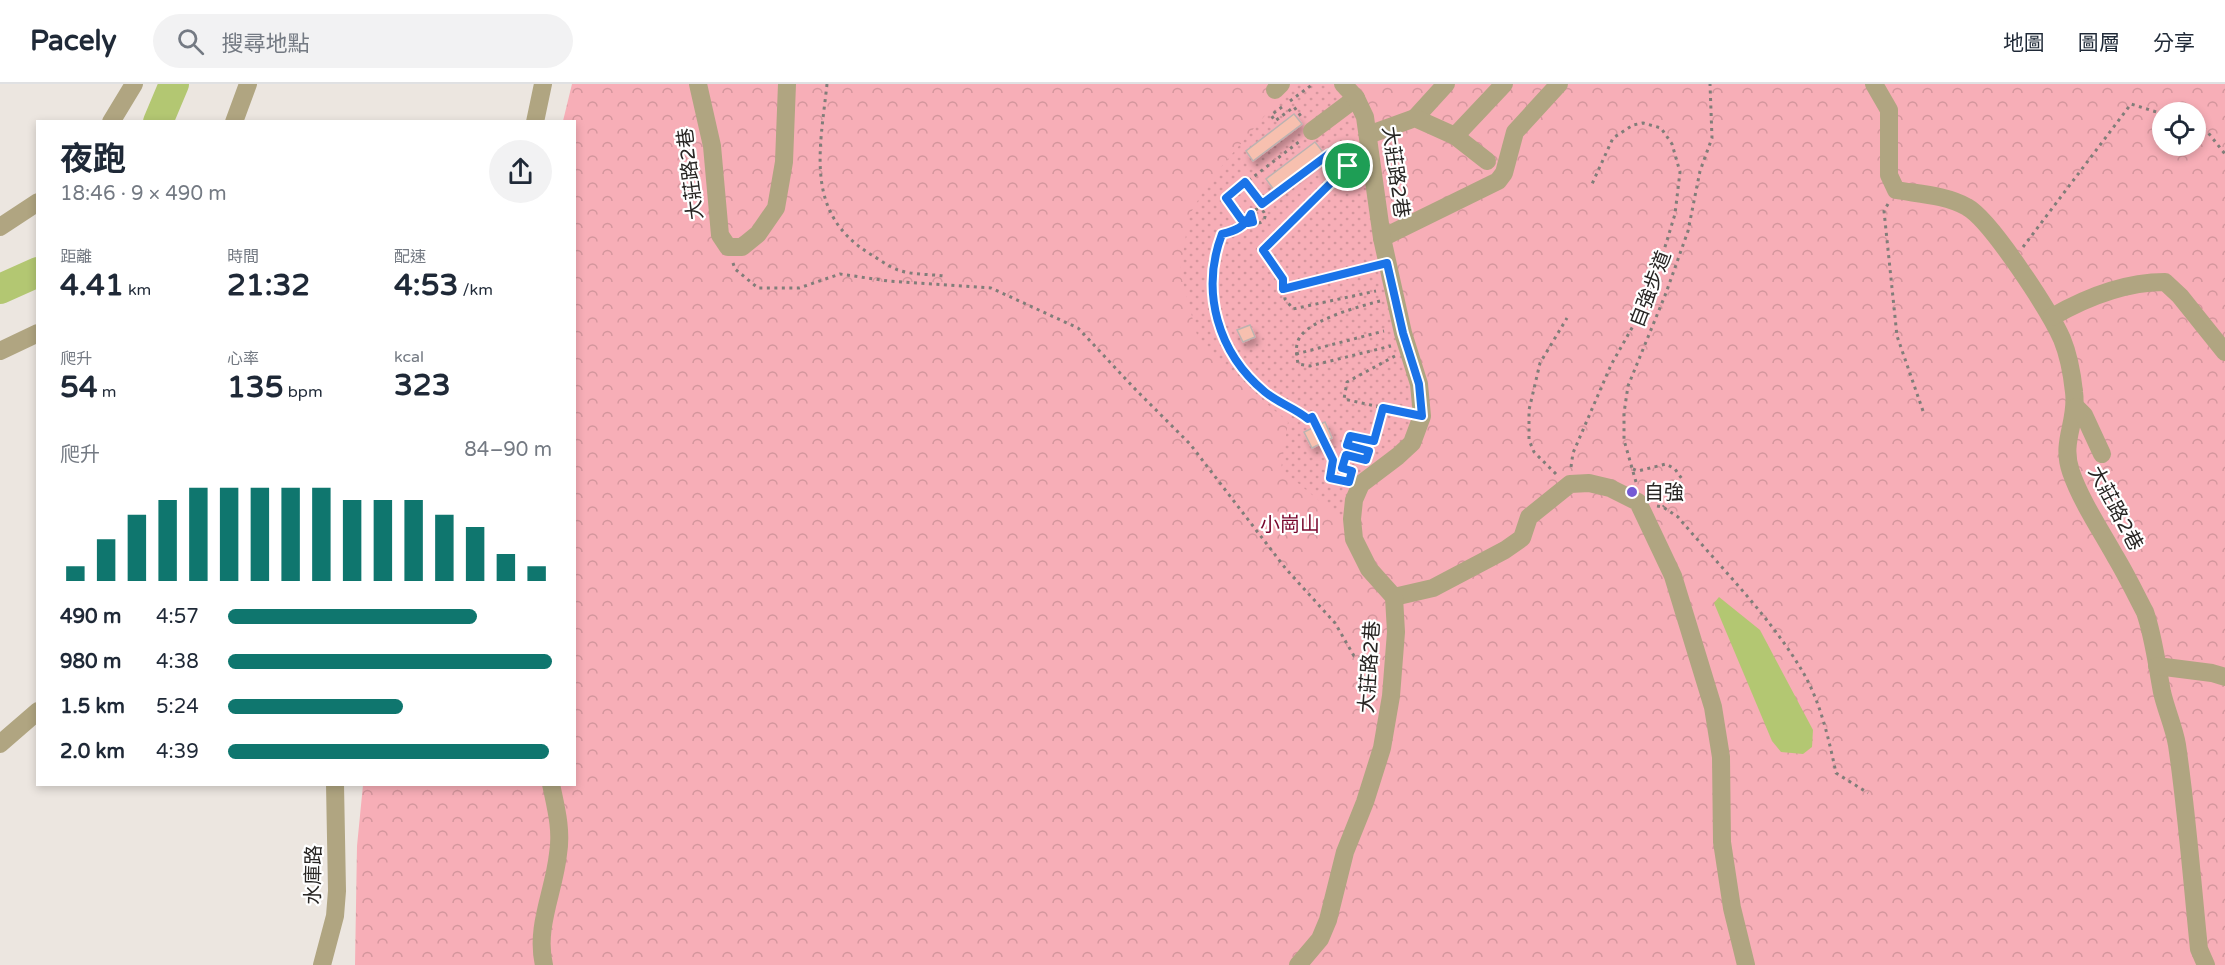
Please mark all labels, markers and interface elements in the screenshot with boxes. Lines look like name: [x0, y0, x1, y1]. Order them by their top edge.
search box: [153, 14, 573, 68]
text: Pacely: [30, 24, 117, 58]
icon: search: [174, 25, 207, 58]
text: 搜尋地點: [222, 31, 310, 57]
text: 地圖: [2003, 31, 2045, 56]
text: 圖層: [2078, 31, 2120, 56]
text: 分享: [2153, 31, 2195, 56]
map controls: [2152, 102, 2206, 156]
button: locate: [2152, 102, 2206, 156]
street label: 大莊路2巷: [1377, 125, 1413, 220]
street label: 大莊路2巷: [673, 126, 709, 221]
text: 夜跑: [60, 140, 126, 179]
button: share: [489, 140, 552, 203]
pin: [1322, 140, 1373, 191]
icon: arrive: [1331, 149, 1364, 182]
text: 18:46 · 9 × 490 m: [60, 182, 227, 206]
text: 距離: [60, 247, 92, 267]
text: 時間: [227, 247, 259, 267]
text: 配速: [394, 247, 426, 267]
street label: 自強步道: [1625, 248, 1676, 331]
text: 4.41: [60, 267, 124, 304]
text: 21:32: [227, 267, 310, 304]
text: 4:53: [394, 267, 458, 304]
text: km: [124, 280, 151, 300]
text: /km: [458, 280, 493, 300]
text: kcal: [394, 347, 424, 367]
text: 爬升: [60, 349, 92, 369]
text: 心率: [227, 349, 259, 369]
text: 323: [394, 367, 451, 404]
text: 54: [60, 369, 98, 406]
text: 135: [227, 369, 284, 406]
text: m: [98, 382, 117, 402]
text: bpm: [284, 382, 323, 402]
text: 84–90 m: [464, 438, 552, 462]
text: 爬升: [60, 443, 100, 467]
street label: 大莊路2巷: [2083, 462, 2147, 555]
place label: 自強: [1644, 481, 1684, 505]
marker: 自強: [1625, 485, 1639, 499]
park label: 小崗山: [1260, 513, 1320, 537]
text: 490 m: [60, 605, 121, 629]
text: 4:57: [156, 605, 199, 629]
street label: 大莊路2巷: [1355, 620, 1385, 714]
text: 980 m: [60, 650, 121, 674]
text: 4:38: [156, 650, 199, 674]
text: 1.5 km: [60, 695, 125, 719]
text: 5:24: [156, 695, 199, 719]
text: 2.0 km: [60, 740, 125, 764]
text: 4:39: [156, 740, 199, 764]
street label: 水庫路: [301, 845, 327, 905]

